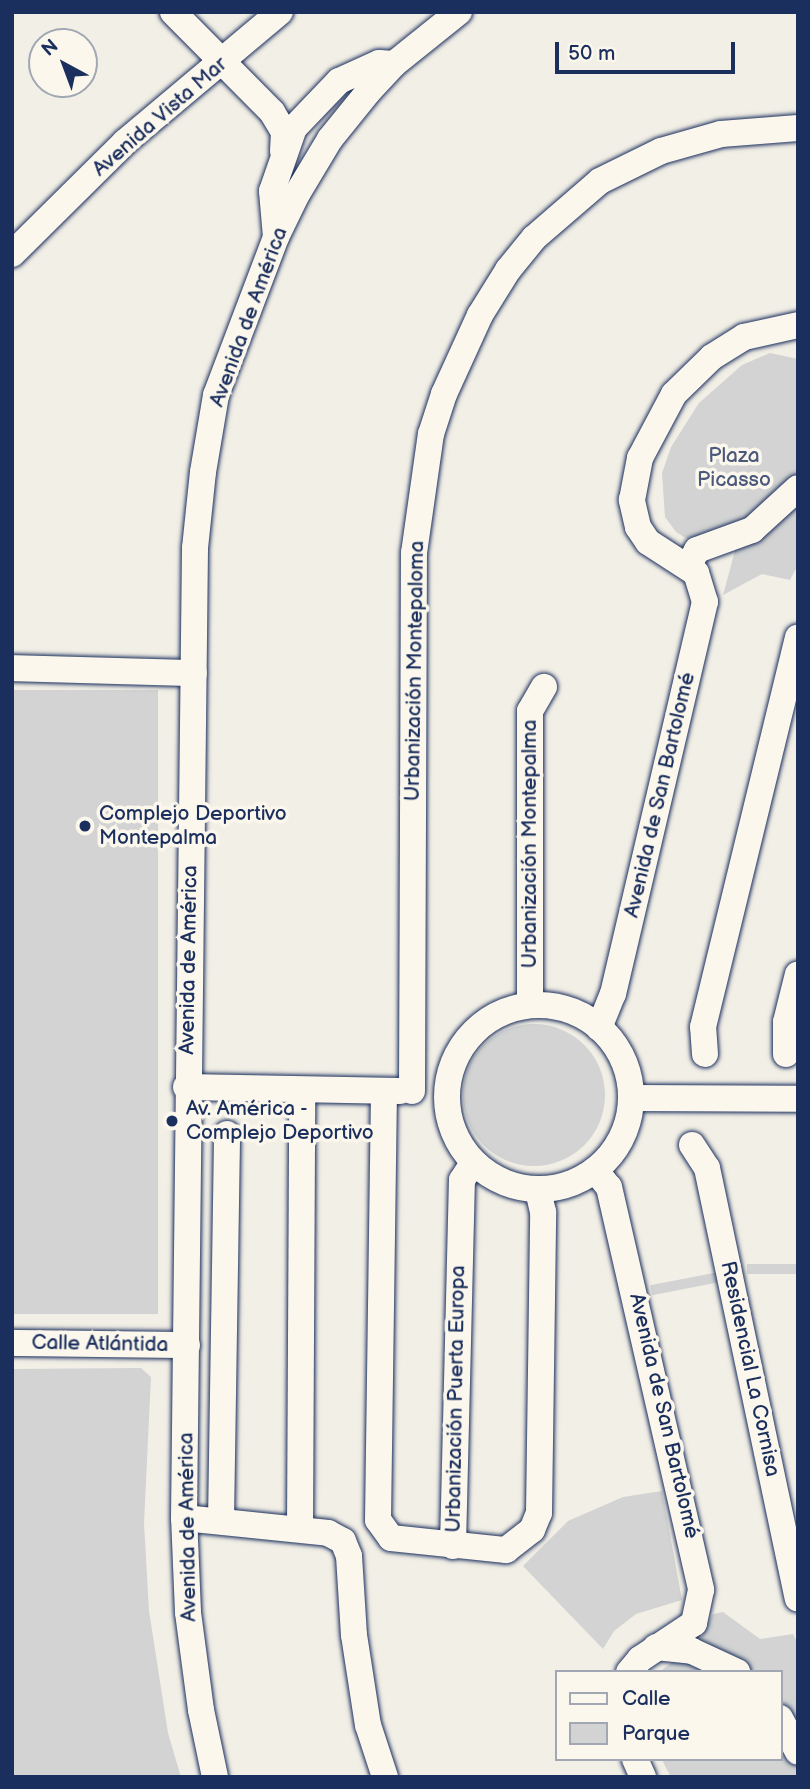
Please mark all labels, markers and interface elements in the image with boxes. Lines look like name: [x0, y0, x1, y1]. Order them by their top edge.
north arrow: [28, 28, 98, 98]
scale bar: [558, 28, 738, 72]
text: N: [37, 35, 63, 62]
text: 50 m: [568, 41, 615, 66]
street label: Avenida Vista Mar: [88, 52, 232, 182]
street label: Avenida de América: [205, 224, 293, 410]
park label: Plaza Picasso: [697, 443, 771, 493]
street label: Urbanización Montepaloma: [400, 540, 430, 802]
street label: Avenida de San Bartolomé: [619, 670, 701, 920]
street label: Urbanización Montepalma: [517, 720, 543, 968]
place label: Complejo Deportivo Montepalma: [99, 801, 287, 851]
marker: Complejo Deportivo Montepalma: [77, 818, 93, 834]
street label: Avenida de América: [175, 865, 203, 1055]
place label: Av. América - Complejo Deportivo: [186, 1096, 374, 1146]
marker: Av. América - Complejo Deportivo: [164, 1113, 180, 1129]
street label: Residencial La Cornisa: [715, 1259, 785, 1479]
street label: Urbanización Puerta Europa: [441, 1265, 471, 1533]
street label: Avenida de San Bartolomé: [623, 1291, 705, 1541]
street label: Calle Atlántida: [31, 1330, 169, 1358]
street label: Avenida de América: [174, 1432, 202, 1622]
legend: [554, 1670, 782, 1761]
text: Calle: [622, 1686, 671, 1711]
text: Parque: [622, 1721, 690, 1746]

